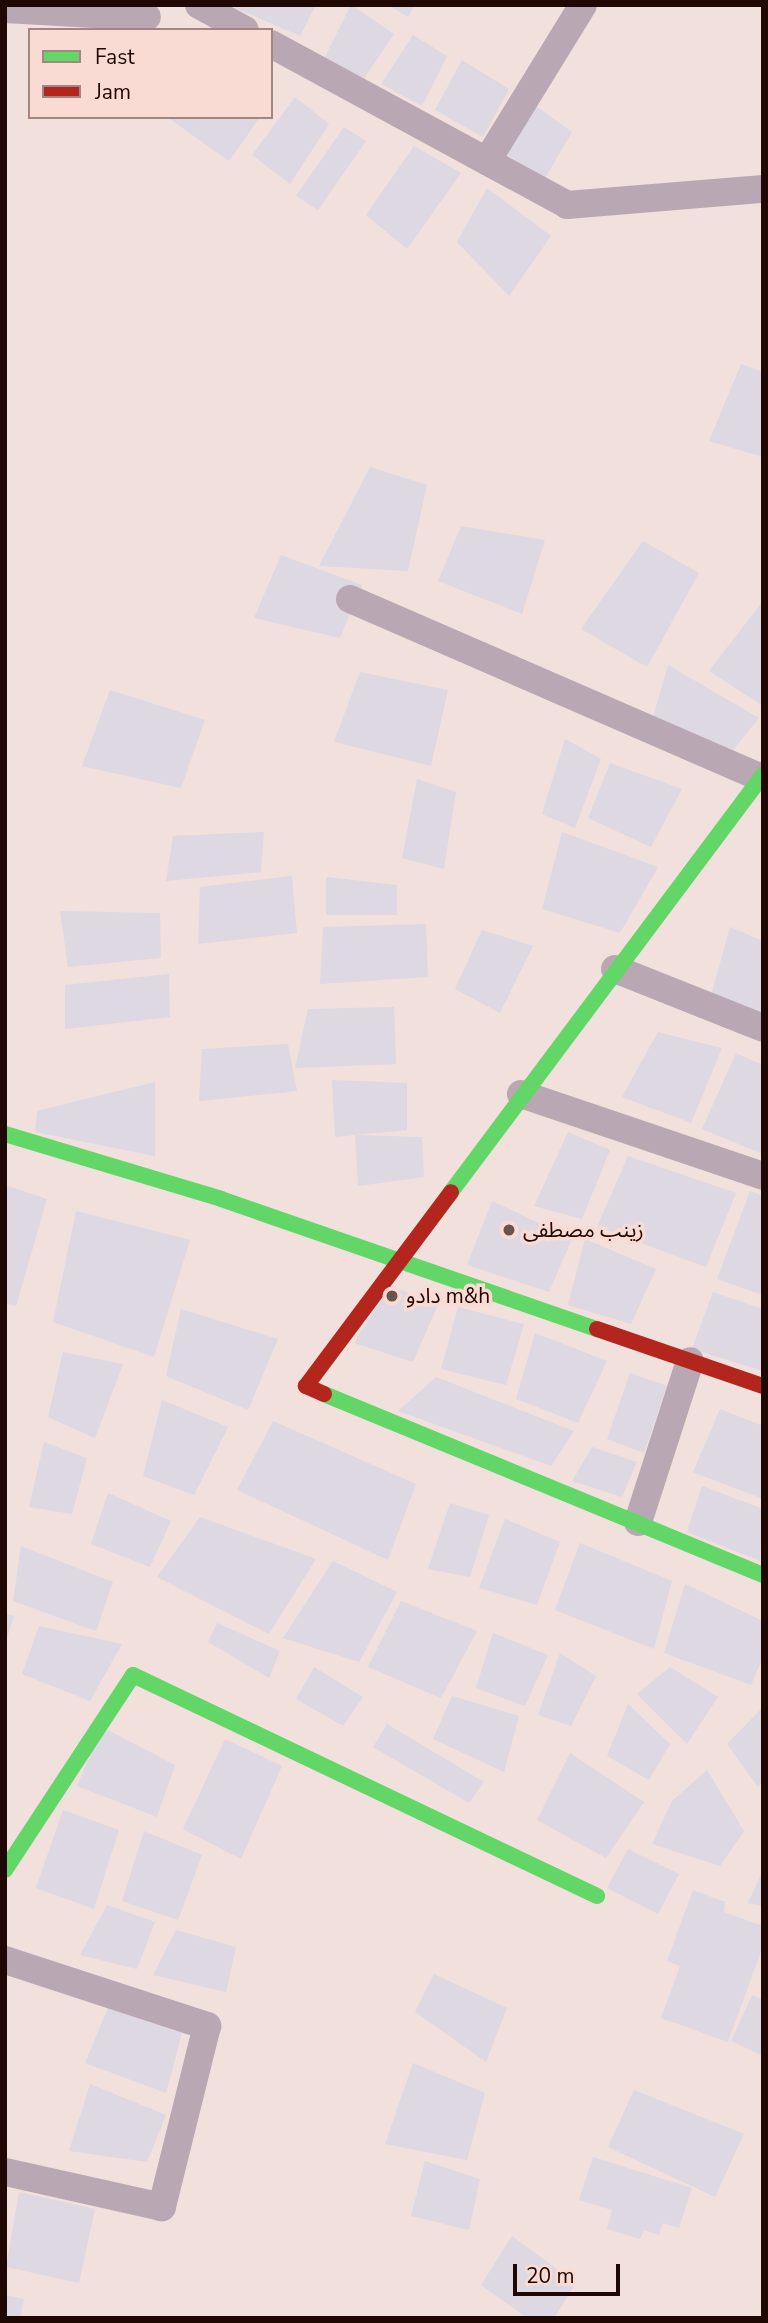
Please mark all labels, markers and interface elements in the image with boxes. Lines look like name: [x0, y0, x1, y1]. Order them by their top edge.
legend: [28, 28, 273, 119]
text: Fast: [95, 43, 135, 71]
text: Jam: [95, 78, 131, 106]
place label: زينب مصطفى: [523, 1217, 644, 1243]
marker: زينب مصطفى: [501, 1222, 517, 1238]
place label: دادو m&h: [406, 1283, 490, 1309]
marker: دادو m&h: [384, 1288, 400, 1304]
scale bar: [516, 2250, 623, 2294]
text: 20 m: [526, 2262, 575, 2290]

